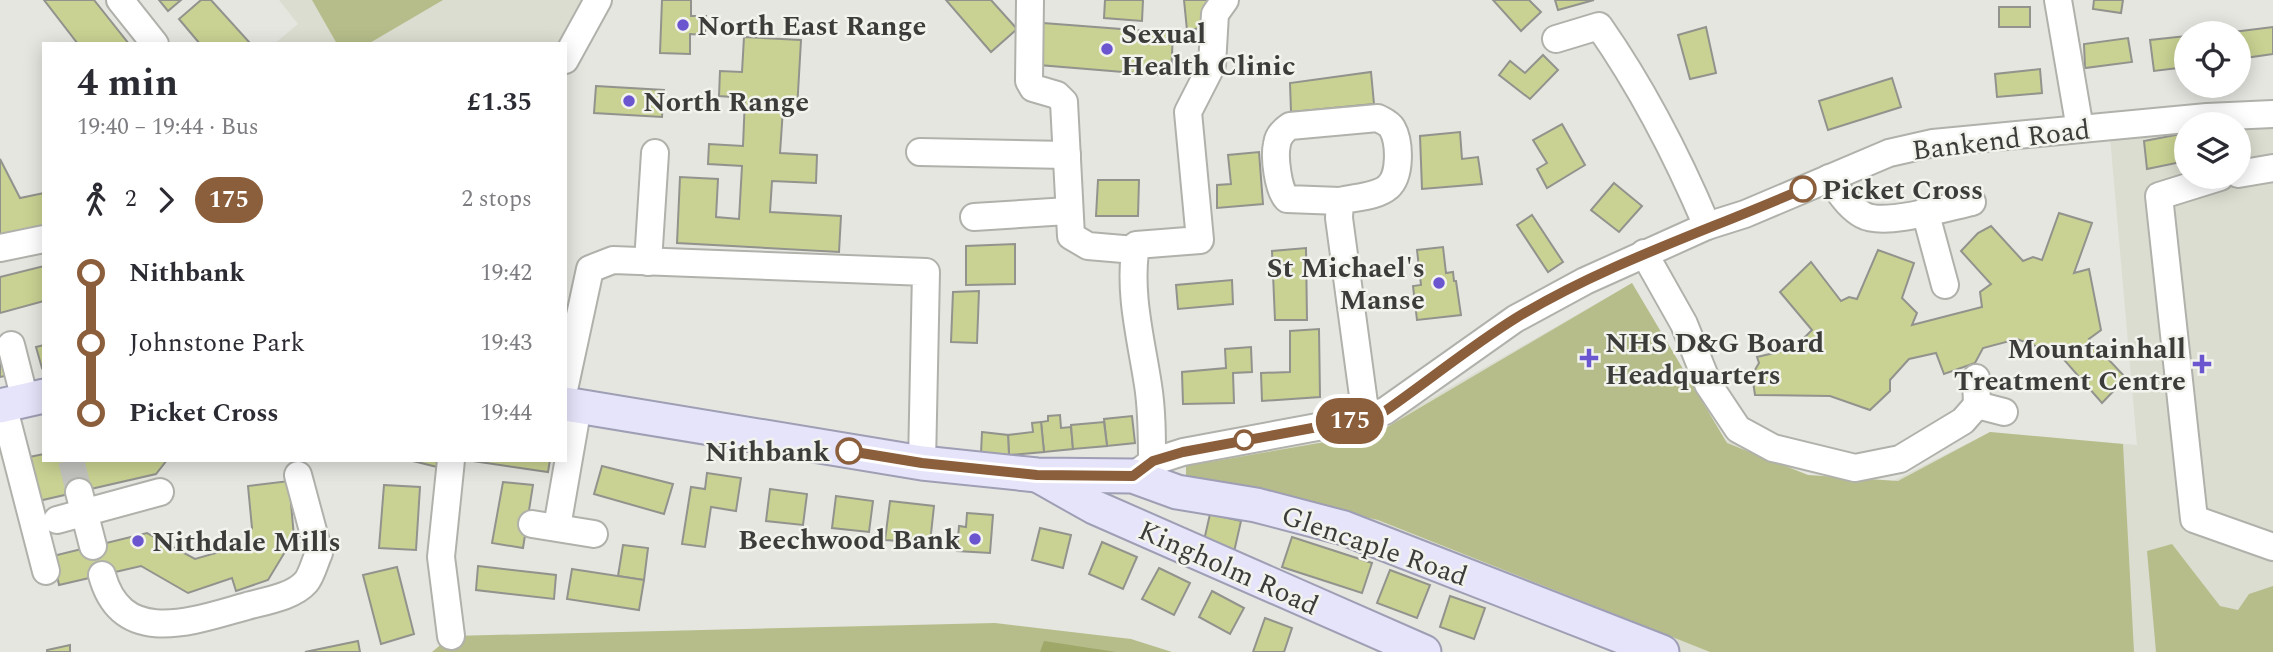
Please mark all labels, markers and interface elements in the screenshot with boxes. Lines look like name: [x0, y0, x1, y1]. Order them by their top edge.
place label: North East Range: [697, 5, 927, 48]
place label: Sexual Health Clinic: [1121, 13, 1295, 88]
marker: North East Range: [675, 17, 691, 33]
map controls: [2174, 21, 2251, 189]
button: locate: [2174, 21, 2251, 98]
marker: Sexual Health Clinic: [1099, 41, 1115, 57]
text: 4 min: [77, 55, 178, 113]
place label: North Range: [643, 81, 809, 124]
text: £1.35: [467, 82, 532, 122]
marker: North Range: [621, 93, 637, 109]
street label: Bankend Road: [1910, 108, 2093, 173]
text: 19:40 – 19:44 · Bus: [77, 110, 259, 145]
button: layers: [2174, 112, 2251, 189]
place label: Picket Cross: [1822, 169, 1983, 212]
marker: Picket Cross: [1790, 176, 1816, 202]
icon: walk: [77, 181, 115, 219]
icon: forward: [147, 181, 185, 219]
text: 2: [125, 182, 137, 217]
text: 175: [209, 182, 249, 218]
text: 2 stops: [462, 182, 532, 217]
place label: St Michael's Manse: [1267, 247, 1425, 322]
text: Nithbank: [129, 253, 245, 293]
text: 19:42: [480, 256, 532, 291]
marker: St Michael's Manse: [1431, 275, 1447, 291]
place label: NHS D&G Board Headquarters: [1605, 322, 1824, 397]
text: Johnstone Park: [129, 323, 305, 363]
text: 19:43: [480, 326, 532, 361]
place label: Mountainhall Treatment Centre: [1954, 328, 2186, 403]
marker: NHS D&G Board Headquarters: [1579, 348, 1599, 368]
marker: Mountainhall Treatment Centre: [2192, 354, 2212, 374]
text: Picket Cross: [129, 393, 279, 433]
text: 19:44: [480, 396, 532, 431]
line badge: 175: [1310, 398, 1390, 444]
text: 175: [1330, 403, 1370, 439]
unlabelled marker: [1234, 430, 1254, 450]
place label: Nithbank: [705, 431, 830, 474]
marker: Nithbank: [836, 438, 862, 464]
street label: Glencaple Road: [1276, 494, 1473, 598]
street label: Kingholm Road: [1131, 509, 1326, 627]
place label: Beechwood Bank: [738, 519, 961, 562]
place label: Nithdale Mills: [152, 521, 341, 564]
marker: Beechwood Bank: [967, 531, 983, 547]
marker: Nithdale Mills: [130, 533, 146, 549]

